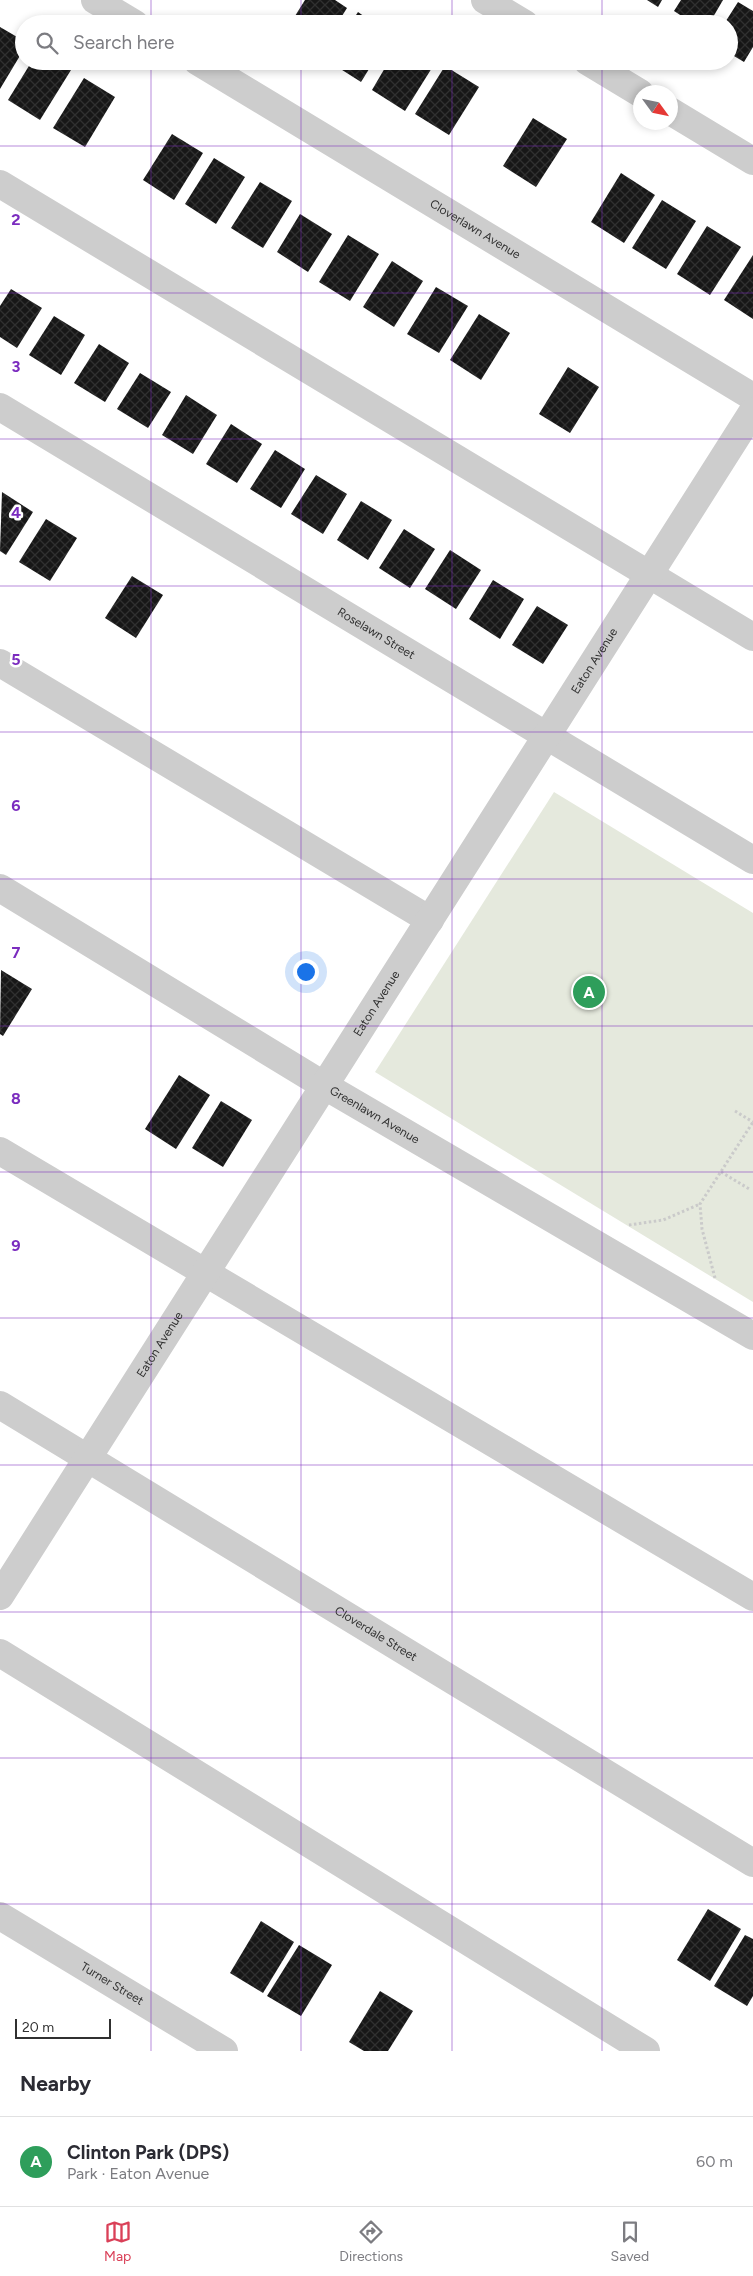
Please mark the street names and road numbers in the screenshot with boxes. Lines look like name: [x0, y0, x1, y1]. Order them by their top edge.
street label: Cloverlawn Avenue: [427, 196, 523, 262]
street label: Roselawn Street: [335, 605, 418, 662]
street label: Eaton Avenue: [568, 625, 621, 696]
street label: Eaton Avenue: [350, 968, 403, 1039]
street label: Greenlawn Avenue: [327, 1083, 422, 1147]
street label: Eaton Avenue: [134, 1309, 186, 1380]
street label: Cloverdale Street: [332, 1603, 420, 1664]
street label: Turner Street: [78, 1959, 147, 2008]

